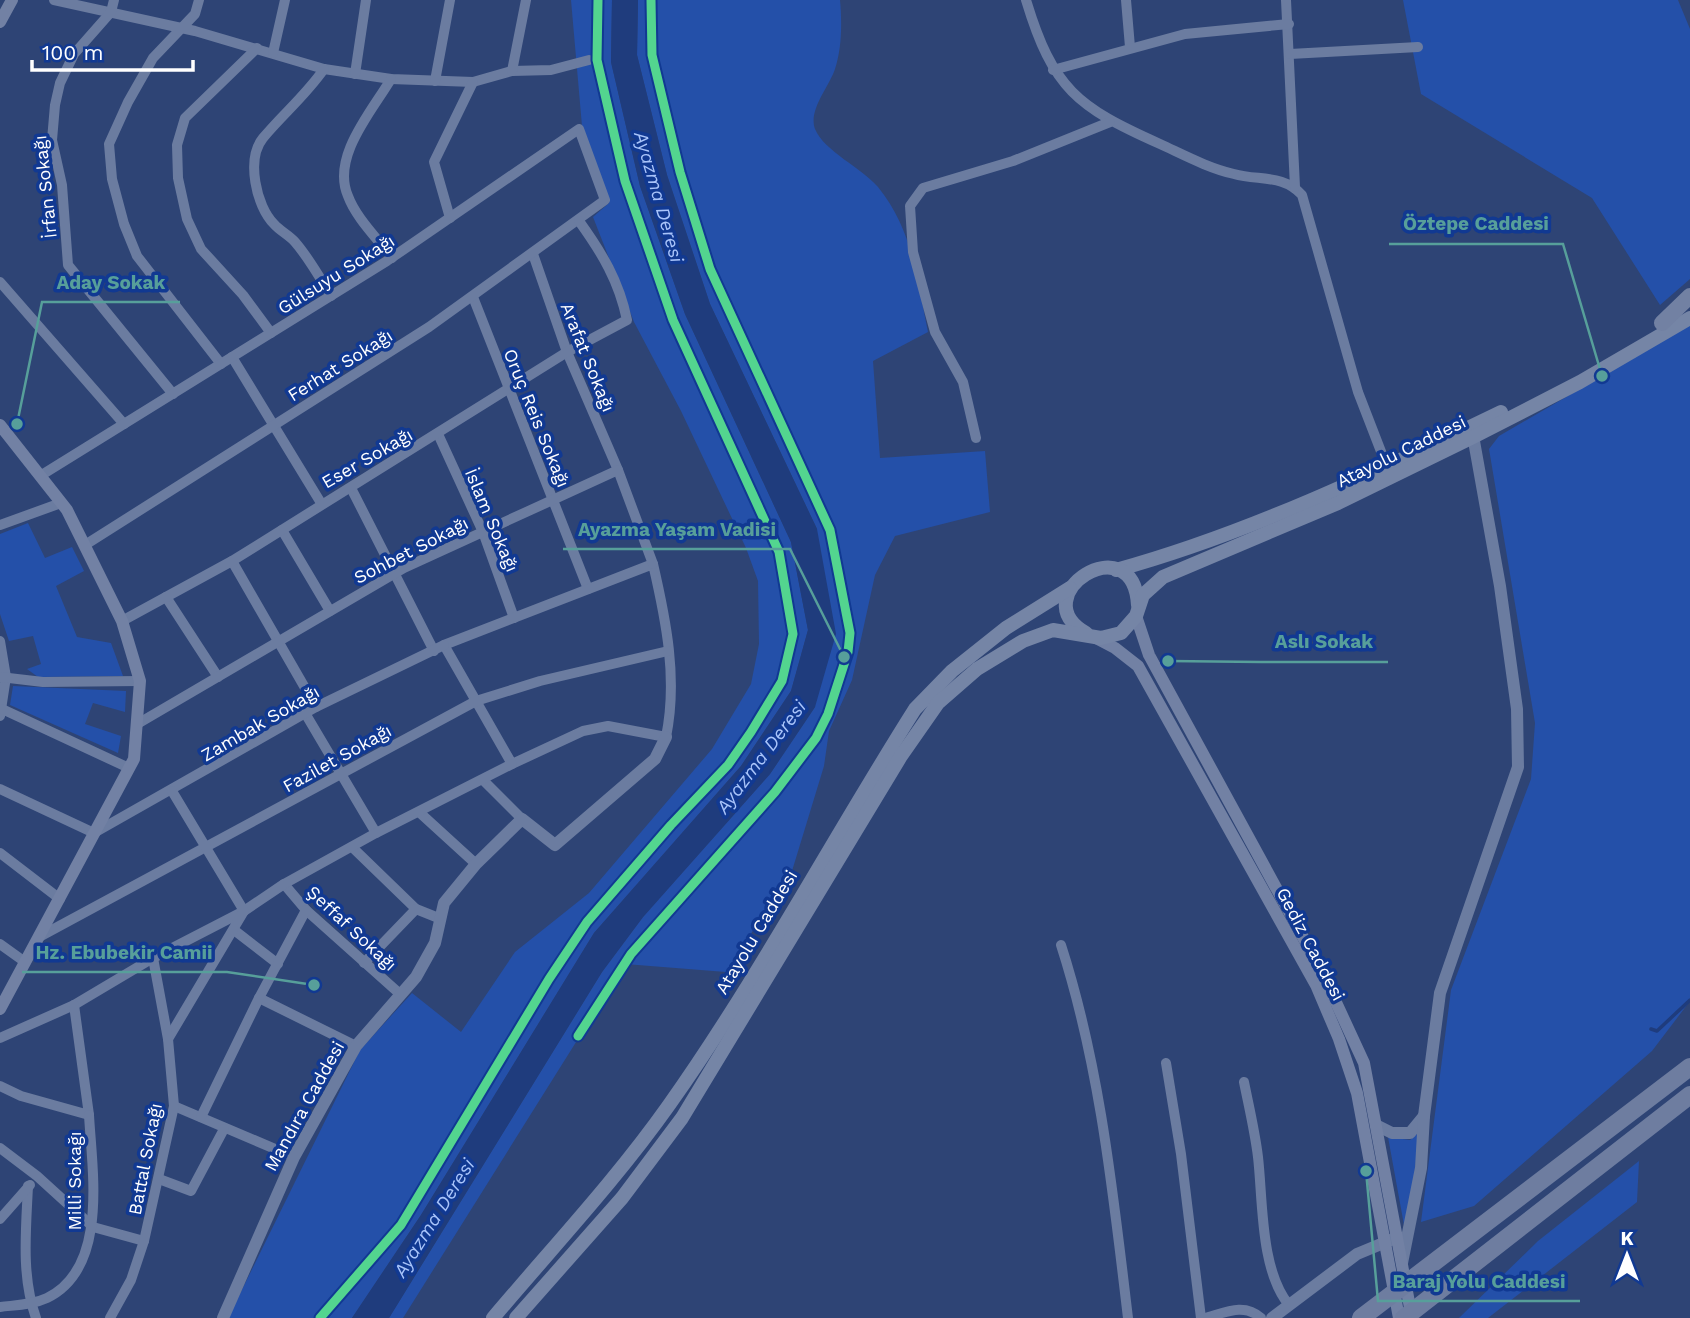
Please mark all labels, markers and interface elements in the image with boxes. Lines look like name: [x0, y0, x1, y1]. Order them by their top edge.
scale bar: [32, 28, 192, 72]
text: 100 m: [42, 40, 104, 65]
water label: Ayazma Deresi: [629, 128, 689, 266]
street label: İrfan Sokağı: [29, 134, 61, 240]
callout: Öztepe Caddesi: [1389, 204, 1563, 244]
text: Öztepe Caddesi: [1403, 212, 1549, 235]
street label: Gülsuyu Sokağı: [274, 230, 398, 318]
callout: Aday Sokak: [42, 262, 180, 302]
text: Aday Sokak: [57, 271, 166, 294]
street label: Arafat Sokağı: [557, 299, 619, 415]
street label: Ferhat Sokağı: [284, 324, 396, 406]
street label: Oruç Reis Sokağı: [500, 346, 574, 490]
street label: Atayolu Caddesi: [1333, 411, 1469, 491]
street label: Eser Sokağı: [318, 424, 416, 492]
street label: İslam Sokağı: [461, 465, 523, 575]
callout: Ayazma Yaşam Vadisi: [563, 509, 790, 549]
street label: Sohbet Sokağı: [350, 512, 472, 588]
text: Ayazma Yaşam Vadisi: [578, 518, 776, 541]
callout: Aslı Sokak: [1261, 622, 1388, 662]
text: Aslı Sokak: [1275, 630, 1373, 653]
street label: Zambak Sokağı: [197, 681, 323, 765]
water label: Ayazma Deresi: [710, 695, 812, 819]
street label: Fazilet Sokağı: [279, 720, 395, 796]
street label: Atayolu Caddesi: [711, 866, 801, 998]
street label: Şeffaf Sokağı: [303, 881, 401, 975]
street label: Gediz Caddesi: [1272, 884, 1350, 1004]
callout: Hz. Ebubekir Camii: [22, 932, 227, 972]
text: Hz. Ebubekir Camii: [35, 941, 213, 964]
street label: Mandıra Caddesi: [260, 1037, 348, 1175]
street label: Battal Sokağı: [124, 1101, 166, 1217]
street label: Milli Sokağı: [64, 1131, 85, 1231]
water label: Ayazma Deresi: [388, 1154, 480, 1282]
north arrow: [1592, 1220, 1662, 1290]
text: K: [1620, 1227, 1634, 1250]
callout: Baraj Yolu Caddesi: [1378, 1261, 1580, 1301]
text: Baraj Yolu Caddesi: [1392, 1270, 1566, 1293]

